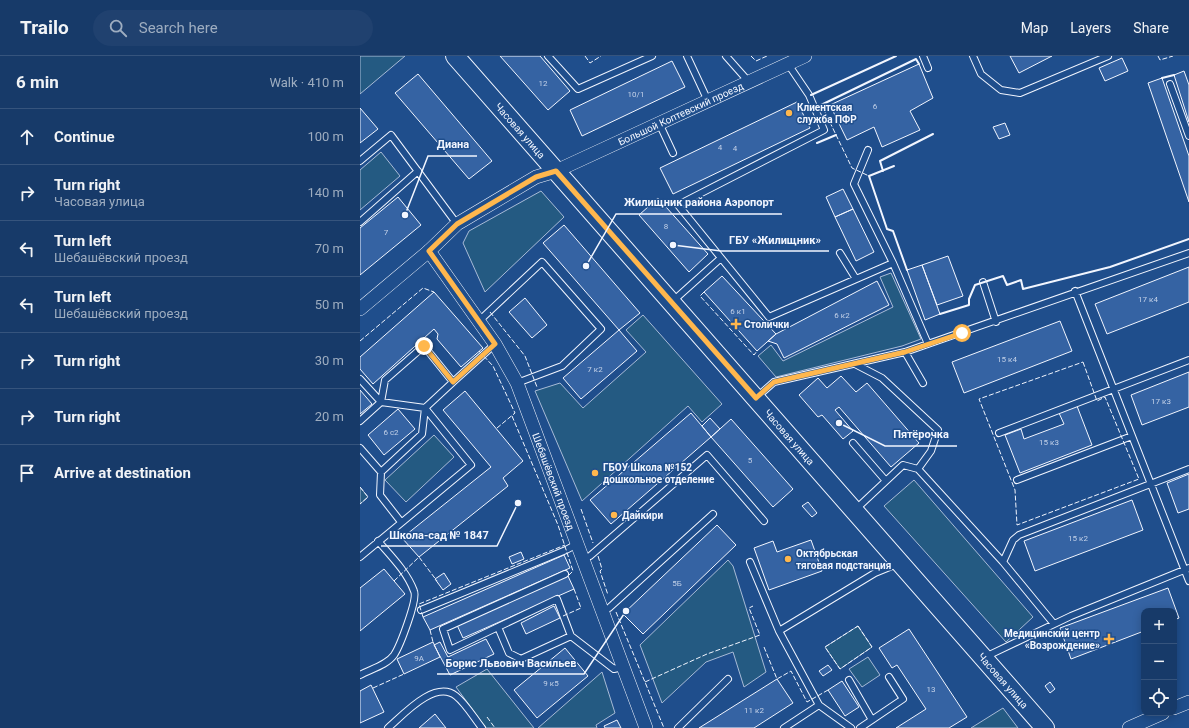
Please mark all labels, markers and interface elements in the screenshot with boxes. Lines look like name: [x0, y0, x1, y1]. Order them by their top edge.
search box: [93, 10, 373, 46]
text: Trailo: [20, 16, 69, 39]
icon: search: [107, 17, 129, 39]
text: Search here: [139, 19, 218, 37]
text: Map: [1021, 20, 1048, 36]
text: Layers: [1070, 20, 1111, 36]
text: Share: [1133, 20, 1169, 36]
text: 6 min: [16, 72, 59, 92]
text: Walk · 410 m: [269, 75, 344, 90]
house number: 12: [539, 79, 548, 88]
street label: Большой Коптевский проезд: [616, 80, 745, 148]
house number: 10/1: [628, 90, 644, 99]
street label: Часовая улица: [493, 101, 547, 161]
place label: Клиентская служба ПФР: [797, 102, 857, 125]
house number: 6: [873, 102, 878, 111]
marker: Клиентская служба ПФР: [784, 108, 794, 118]
icon: ahead: [16, 126, 38, 148]
text: Continue: [54, 128, 115, 146]
text: 100 m: [307, 129, 344, 144]
callout: Диана: [428, 133, 477, 156]
text: Диана: [437, 138, 469, 151]
house number: 4: [718, 143, 723, 152]
house number: 4: [733, 144, 738, 153]
text: Turn right: [54, 176, 120, 194]
icon: right: [16, 182, 38, 204]
text: 140 m: [307, 185, 344, 200]
callout: Жилищник района Аэропорт: [616, 191, 782, 214]
text: Часовая улица: [54, 194, 145, 209]
text: Жилищник района Аэропорт: [624, 196, 774, 209]
house number: 8: [664, 222, 669, 231]
house number: 7: [384, 228, 389, 237]
callout: ГБУ «Жилищник»: [721, 228, 829, 251]
text: Turn left: [54, 232, 111, 250]
text: ГБУ «Жилищник»: [729, 234, 821, 247]
icon: left: [16, 238, 38, 260]
text: 70 m: [315, 241, 344, 256]
text: Шебашёвский проезд: [54, 250, 188, 265]
text: Turn left: [54, 288, 111, 306]
icon: left: [16, 294, 38, 316]
house number: 17 к4: [1138, 295, 1158, 304]
text: 50 m: [315, 297, 344, 312]
text: Шебашёвский проезд: [54, 306, 188, 321]
house number: 6 к1: [730, 307, 746, 316]
house number: 6 к2: [834, 311, 850, 320]
marker: Столички: [731, 319, 741, 329]
place label: Столички: [744, 319, 790, 330]
route start: [953, 324, 971, 342]
route end: [415, 337, 433, 355]
icon: right: [16, 350, 38, 372]
text: Turn right: [54, 352, 120, 370]
text: 30 m: [315, 353, 344, 368]
house number: 15 к4: [997, 355, 1017, 364]
house number: 7 к2: [587, 365, 603, 374]
house number: 17 к3: [1151, 397, 1171, 406]
icon: right: [16, 406, 38, 428]
street label: Часовая улица: [762, 407, 816, 467]
text: Turn right: [54, 408, 120, 426]
text: 20 m: [315, 409, 344, 424]
callout: Пятёрочка: [885, 423, 957, 446]
house number: 6 с2: [383, 428, 399, 437]
text: Пятёрочка: [893, 428, 949, 441]
street label: Шебашёвский проезд: [530, 431, 577, 532]
house number: 15 к3: [1039, 438, 1059, 447]
house number: 5: [748, 456, 753, 465]
icon: arrive: [16, 462, 38, 484]
place label: ГБОУ Школа №152 дошкольное отделение: [603, 462, 715, 485]
text: Arrive at destination: [54, 464, 191, 482]
marker: ГБОУ Школа №152 дошкольное отделение: [590, 468, 600, 478]
marker: Дайкири: [609, 510, 619, 520]
place label: Дайкири: [622, 510, 663, 521]
callout: Школа-сад № 1847: [381, 523, 497, 546]
text: Школа-сад № 1847: [389, 529, 489, 542]
house number: 15 к2: [1068, 534, 1088, 543]
place label: Октябрьская тяговая подстанция: [796, 548, 891, 571]
marker: Октябрьская тяговая подстанция: [783, 554, 793, 564]
house number: 5Б: [672, 579, 682, 588]
map controls: [1141, 608, 1177, 716]
button: +: [1141, 608, 1177, 644]
place label: Медицинский центр «Возрождение»: [1004, 628, 1100, 651]
marker: Медицинский центр «Возрождение»: [1103, 633, 1115, 645]
button: −: [1141, 644, 1177, 680]
callout: Борис Львович Васильев: [437, 651, 584, 674]
street label: Часовая улица: [976, 651, 1030, 711]
house number: 9А: [414, 654, 425, 663]
text: Борис Львович Васильев: [446, 657, 577, 670]
house number: 9 к5: [543, 679, 559, 688]
button: locate: [1141, 680, 1177, 716]
house number: 13: [927, 685, 936, 694]
house number: 11 к2: [744, 706, 764, 715]

